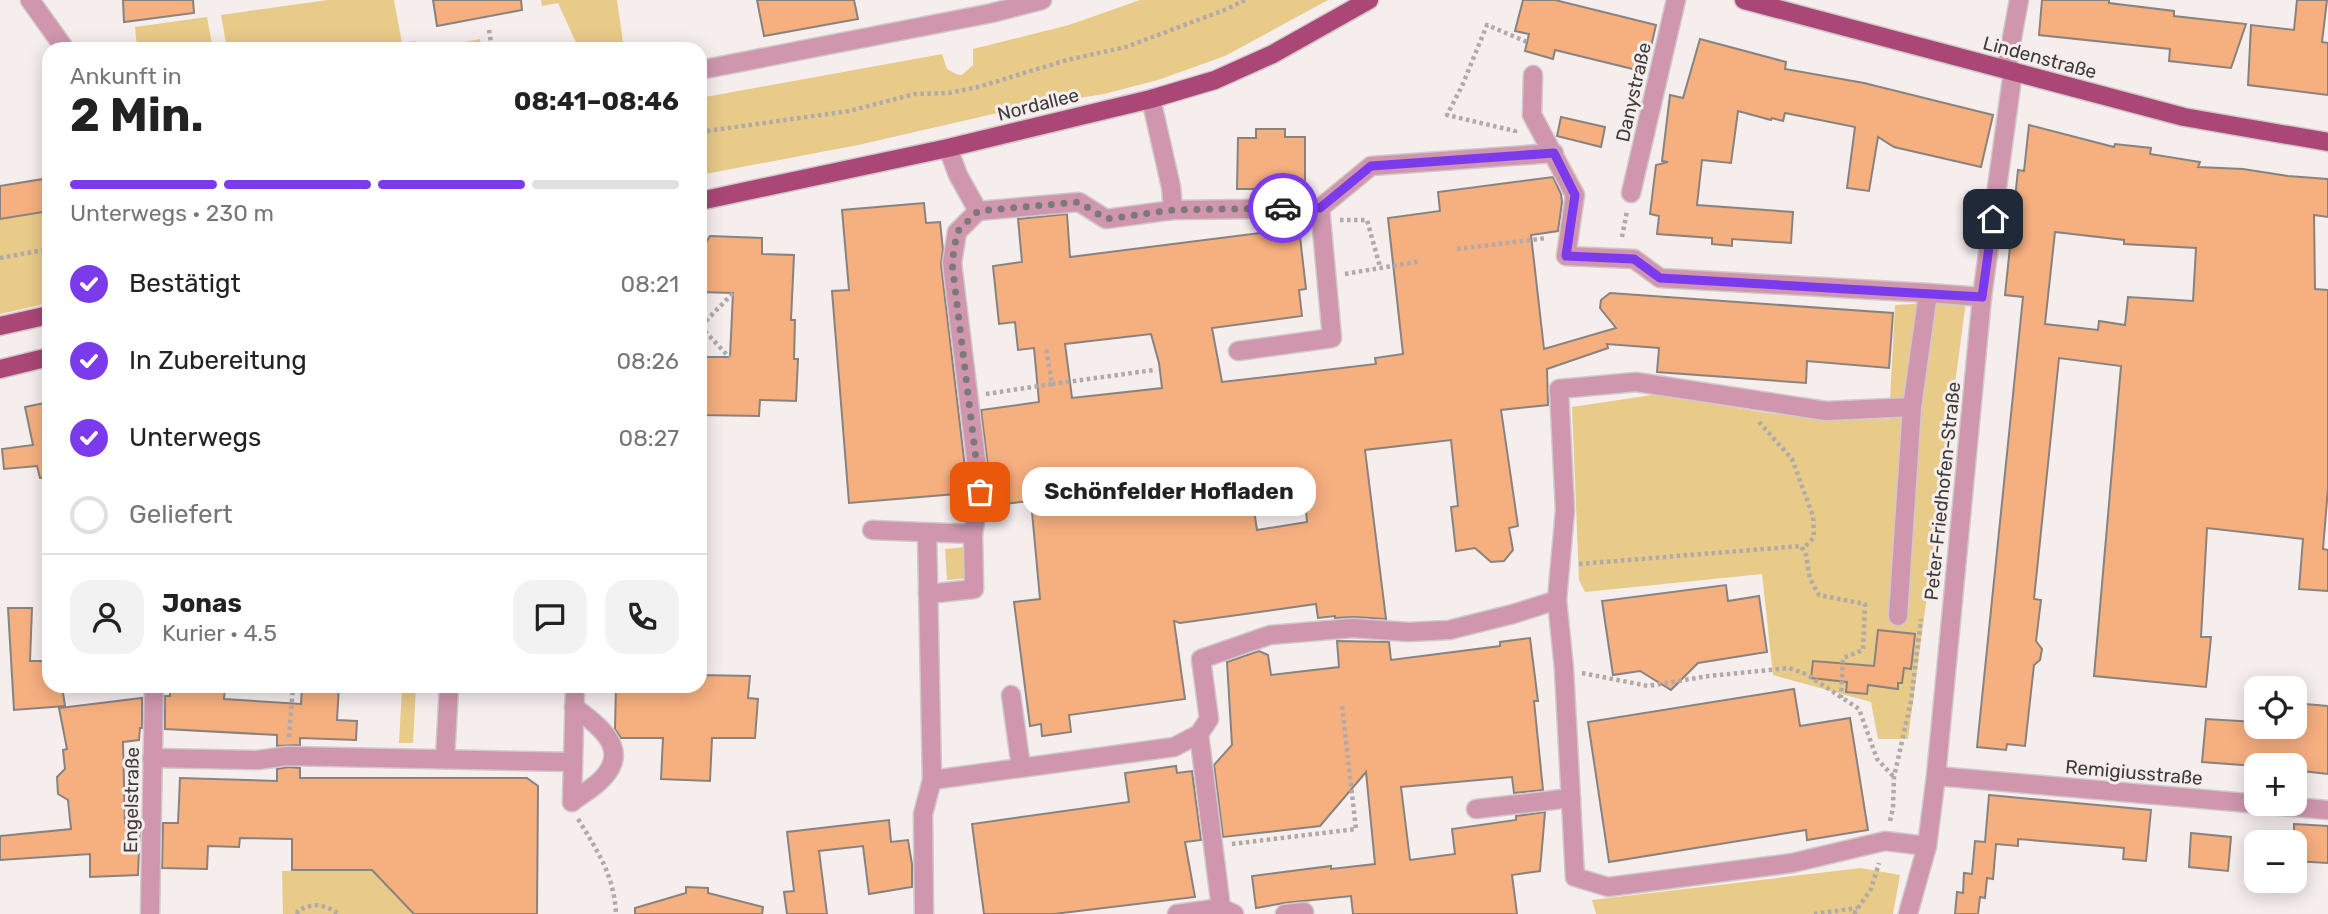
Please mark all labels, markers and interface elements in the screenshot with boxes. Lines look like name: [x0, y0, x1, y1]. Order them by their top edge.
street label: Lindenstraße: [1981, 31, 2099, 84]
street label: Danystraße: [1611, 40, 1656, 144]
text: Ankunft in: [70, 62, 182, 90]
street label: Nordallee: [995, 83, 1081, 126]
text: 08:41–08:46: [514, 86, 679, 117]
text: 2 Min.: [70, 88, 204, 143]
courier: [1248, 173, 1318, 243]
icon: car: [1264, 189, 1302, 227]
pin: [1963, 189, 2023, 249]
text: Unterwegs · 230 m: [70, 199, 274, 227]
icon: home: [1974, 200, 2012, 238]
icon: check: [70, 265, 108, 303]
text: Bestätigt: [129, 268, 241, 299]
text: 08:21: [621, 270, 679, 298]
icon: check: [70, 342, 108, 380]
text: In Zubereitung: [129, 345, 307, 376]
text: 08:26: [617, 347, 679, 375]
street label: Peter-Friedhofen-Straße: [1920, 380, 1965, 602]
icon: check: [70, 419, 108, 457]
text: Unterwegs: [129, 422, 261, 453]
text: 08:27: [619, 424, 679, 452]
pin: [950, 462, 1010, 522]
callout: Schönfelder Hofladen: [1022, 468, 1316, 516]
icon: bag: [961, 473, 999, 511]
text: Schönfelder Hofladen: [1044, 477, 1294, 505]
text: Geliefert: [129, 499, 233, 530]
button: person: [70, 580, 144, 654]
button: chat: [513, 580, 587, 654]
button: phone: [605, 580, 679, 654]
text: Jonas: [162, 588, 242, 619]
text: Kurier · 4.5: [162, 619, 277, 647]
map controls: [2244, 676, 2307, 893]
button: locate: [2244, 676, 2307, 739]
street label: Engelstraße: [119, 747, 144, 853]
button: +: [2244, 753, 2307, 816]
street label: Remigiusstraße: [2064, 755, 2204, 790]
button: −: [2244, 830, 2307, 893]

